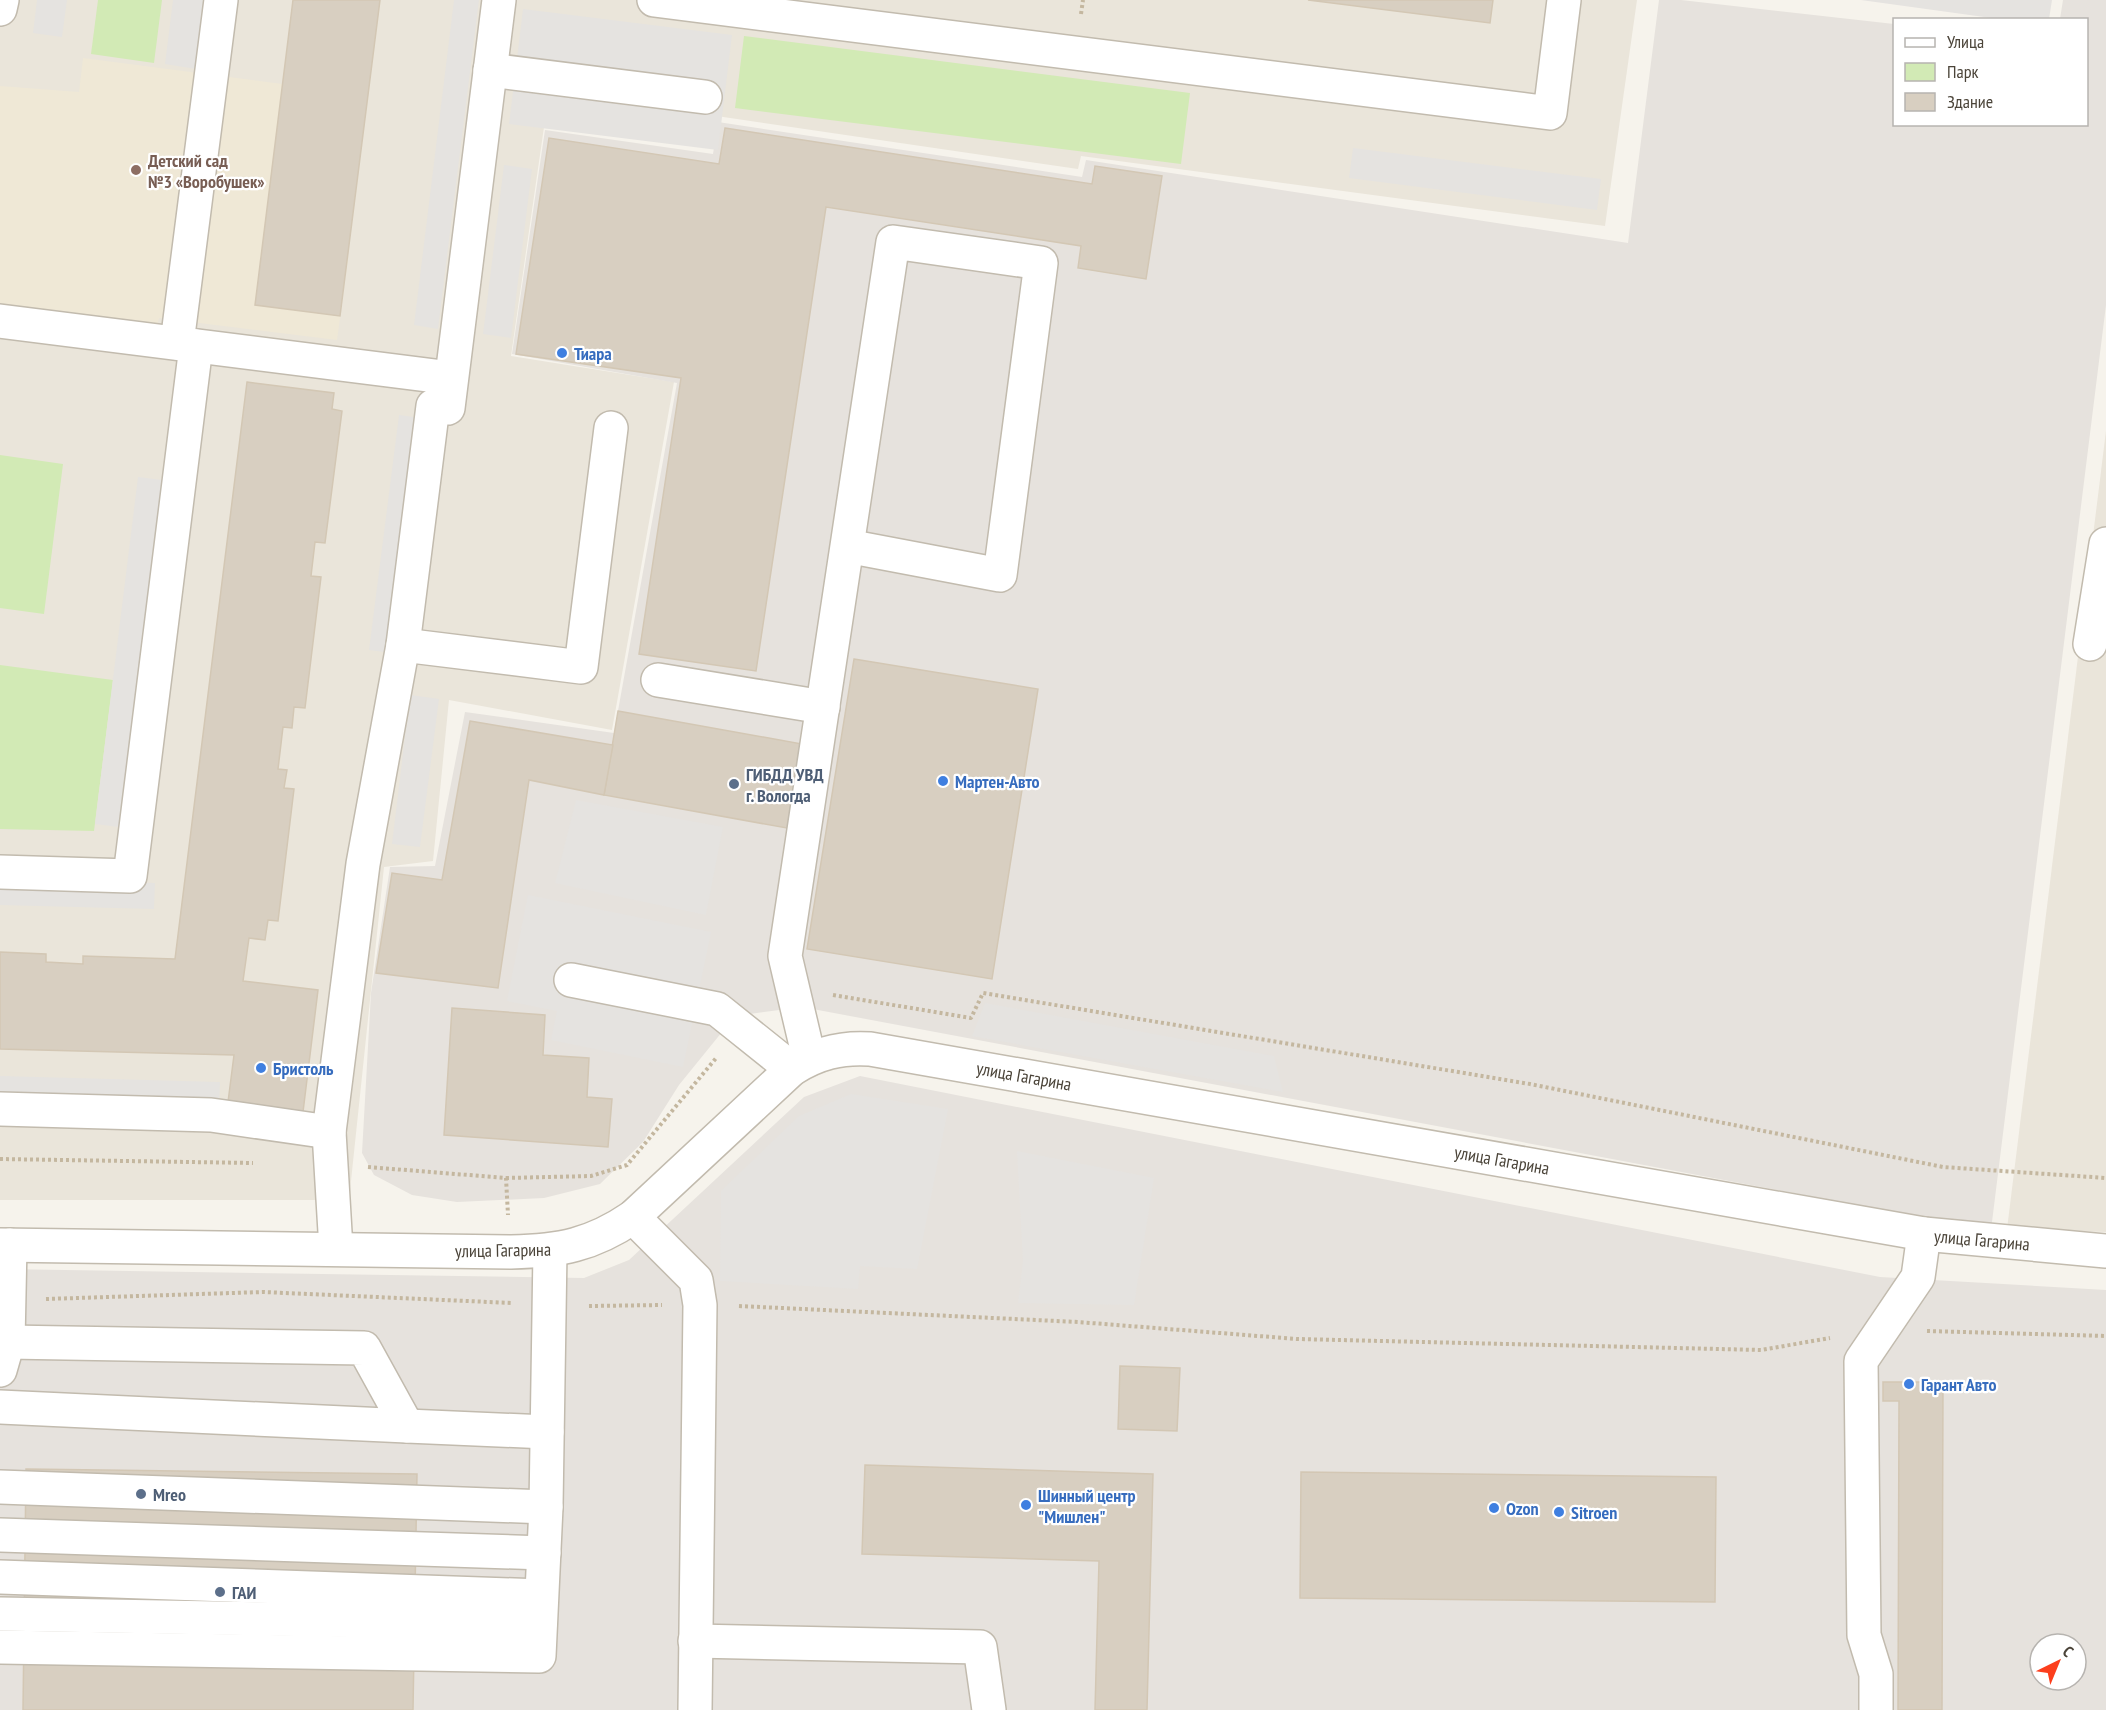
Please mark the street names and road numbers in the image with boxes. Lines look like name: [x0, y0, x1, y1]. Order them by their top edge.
street label: улица Гагарина: [975, 1056, 1073, 1096]
street label: улица Гагарина: [1453, 1140, 1551, 1180]
street label: улица Гагарина: [1933, 1224, 2031, 1256]
street label: улица Гагарина: [455, 1238, 551, 1262]

